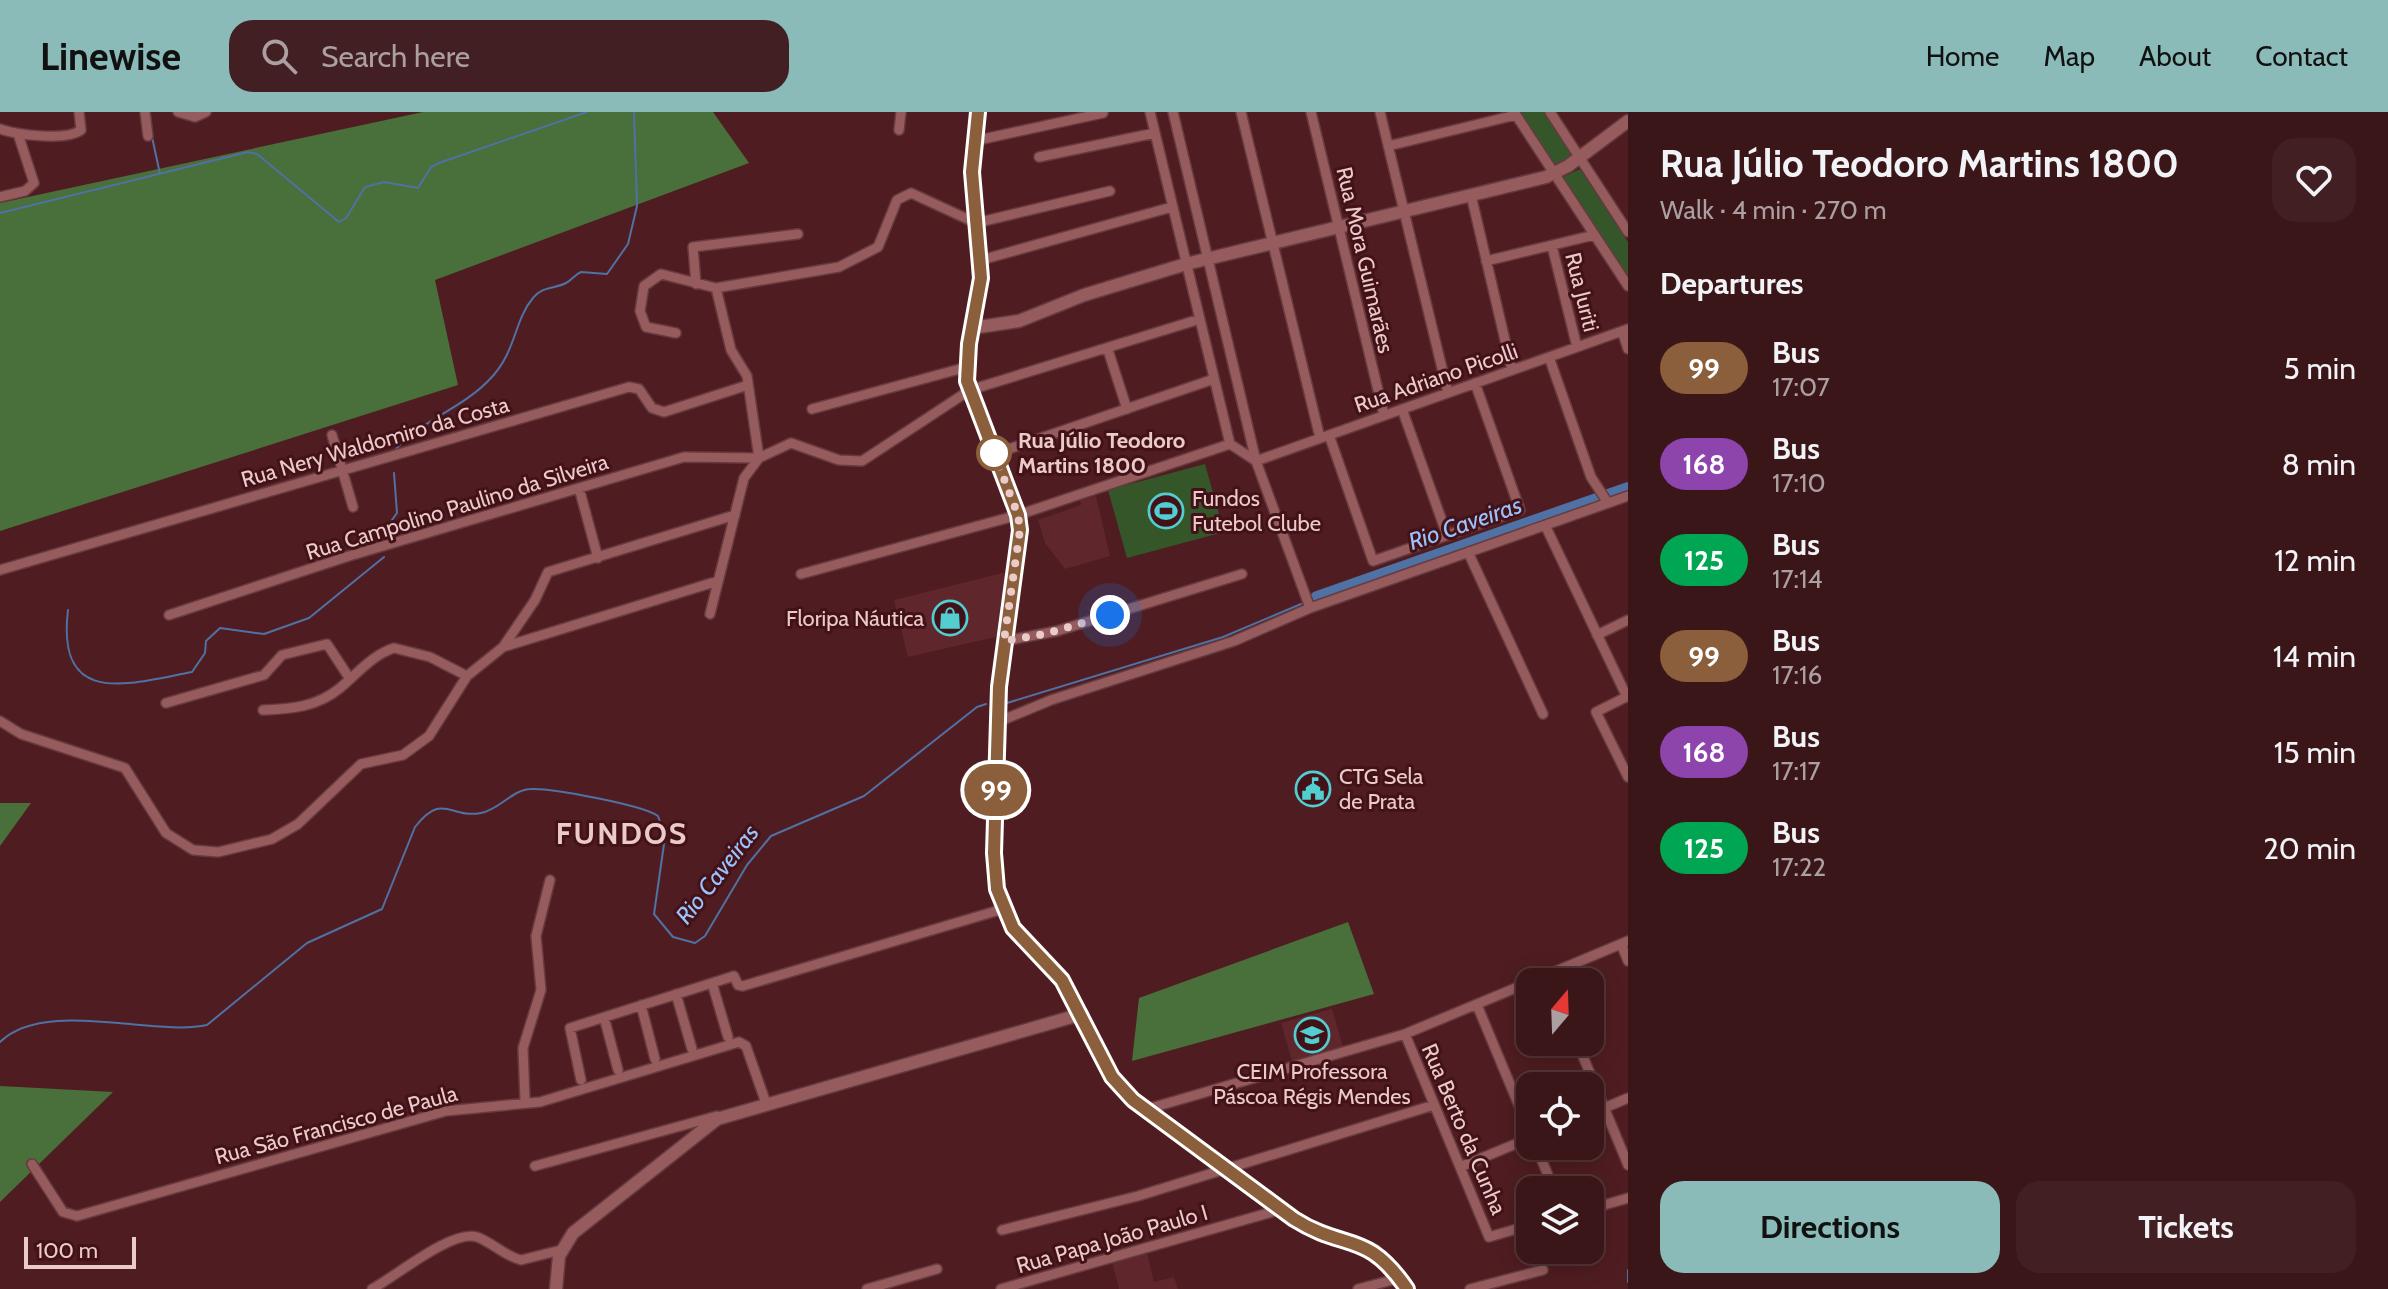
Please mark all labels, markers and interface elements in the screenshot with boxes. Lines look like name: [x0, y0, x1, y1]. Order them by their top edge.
search box: [229, 20, 789, 92]
text: Linewise: [40, 33, 181, 80]
icon: search: [257, 34, 301, 78]
text: Search here: [321, 38, 470, 75]
text: Home: [1926, 39, 1999, 73]
text: Map: [2043, 39, 2095, 73]
text: About: [2139, 39, 2211, 73]
text: Contact: [2255, 39, 2348, 73]
button: heart: [2272, 138, 2356, 222]
text: Rua Júlio Teodoro Martins 1800: [1660, 140, 2179, 187]
street label: Rua Mora Guimarães: [1330, 164, 1400, 356]
text: Walk · 4 min · 270 m: [1660, 194, 1887, 226]
street label: Rua Juriti: [1559, 250, 1605, 334]
text: Departures: [1660, 265, 1804, 302]
text: Bus: [1772, 334, 1820, 371]
street label: Rua Adriano Picolli: [1351, 337, 1521, 419]
text: 5 min: [2284, 350, 2356, 387]
text: 99: [1688, 351, 1720, 385]
text: 17:07: [1772, 371, 1830, 403]
street label: Rua Nery Waldomiro da Costa: [238, 391, 512, 493]
place label: Rua Júlio Teodoro Martins 1800: [1018, 427, 1185, 479]
text: Bus: [1772, 430, 1820, 467]
marker: Rua Júlio Teodoro Martins 1800: [977, 436, 1011, 470]
text: 8 min: [2282, 446, 2356, 483]
text: 168: [1683, 447, 1725, 481]
street label: Rua Campolino Paulino da Silveira: [303, 448, 612, 566]
text: 17:10: [1772, 467, 1826, 499]
place label: Fundos Futebol Clube: [1192, 485, 1321, 537]
water label: Rio Caveiras: [1404, 490, 1526, 556]
sports icon: Fundos Futebol Clube: [1147, 492, 1185, 530]
text: Bus: [1772, 526, 1820, 563]
text: 12 min: [2274, 542, 2356, 579]
text: 125: [1684, 543, 1724, 577]
text: 17:14: [1772, 563, 1822, 595]
your location: [1090, 595, 1130, 635]
shop icon: Floripa Náutica: [931, 599, 969, 637]
place label: Floripa Náutica: [786, 605, 924, 632]
text: Bus: [1772, 622, 1820, 659]
text: 14 min: [2273, 638, 2356, 675]
text: 99: [1688, 639, 1720, 673]
text: 17:16: [1772, 659, 1822, 691]
text: Bus: [1772, 718, 1820, 755]
text: 15 min: [2274, 734, 2356, 771]
text: 168: [1683, 735, 1725, 769]
text: 17:17: [1772, 755, 1821, 787]
place label: CTG Sela de Prata: [1339, 763, 1424, 815]
line badge: 99: [960, 764, 1032, 816]
public building icon: CTG Sela de Prata: [1294, 770, 1332, 808]
text: 99: [980, 773, 1012, 807]
text: Bus: [1772, 814, 1820, 851]
district label: FUNDOS: [556, 815, 688, 852]
water label: Rio Caveiras: [669, 819, 765, 929]
text: 20 min: [2263, 830, 2356, 867]
text: 125: [1684, 831, 1724, 865]
text: 17:22: [1772, 851, 1826, 883]
north arrow: [1516, 968, 1604, 1056]
map controls: [1516, 968, 1604, 1264]
school or university icon: CEIM Professora Páscoa Régis Mendes: [1293, 1016, 1331, 1054]
street label: Rua Berto da Cunha: [1416, 1039, 1512, 1219]
place label: CEIM Professora Páscoa Régis Mendes: [1213, 1058, 1411, 1110]
button: locate: [1516, 1072, 1604, 1160]
street label: Rua São Francisco de Paula: [212, 1080, 461, 1170]
button: layers: [1516, 1176, 1604, 1264]
button: Directions: [1660, 1181, 2000, 1273]
button: Tickets: [2016, 1181, 2356, 1273]
street label: Rua Papa João Paulo I: [1013, 1199, 1211, 1279]
scale bar: [24, 1233, 136, 1269]
text: 100 m: [36, 1237, 98, 1264]

